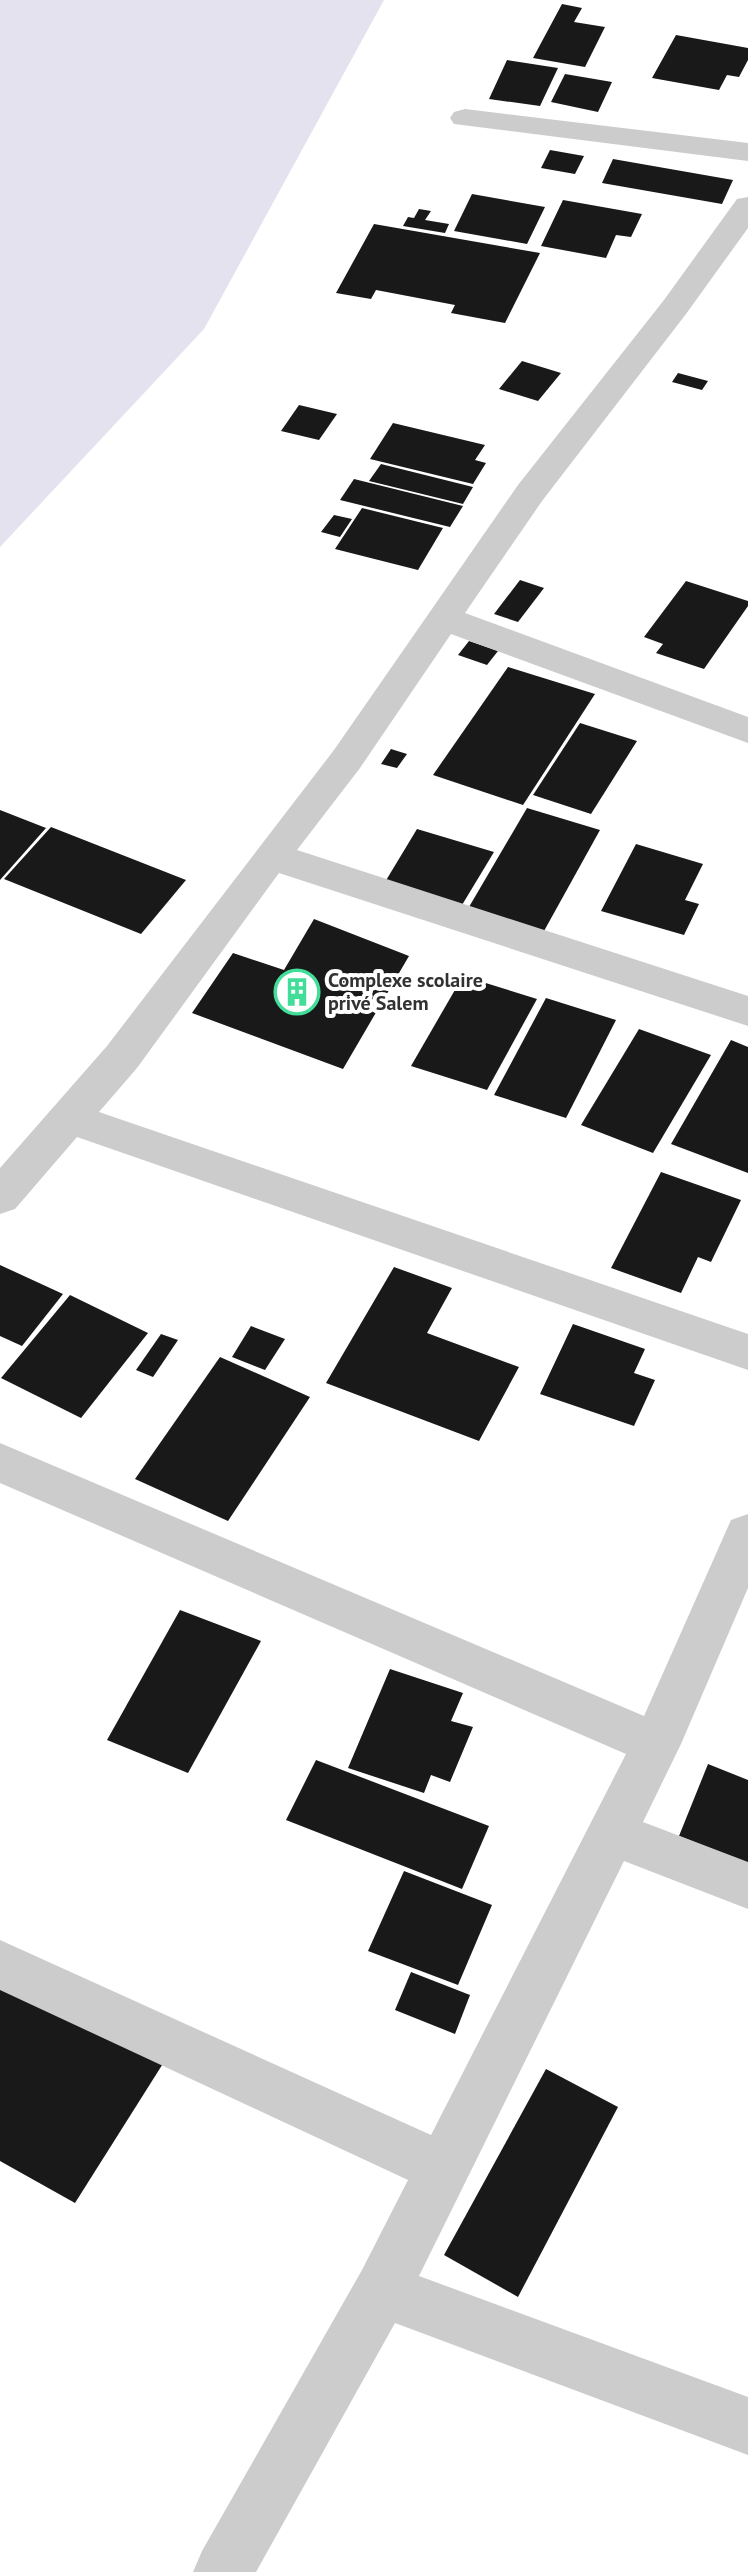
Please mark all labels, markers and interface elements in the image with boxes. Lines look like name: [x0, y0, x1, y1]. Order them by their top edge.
place label: Complexe scolaire privé Salem: [328, 967, 483, 1016]
building icon: Complexe scolaire privé Salem: [273, 968, 321, 1016]

